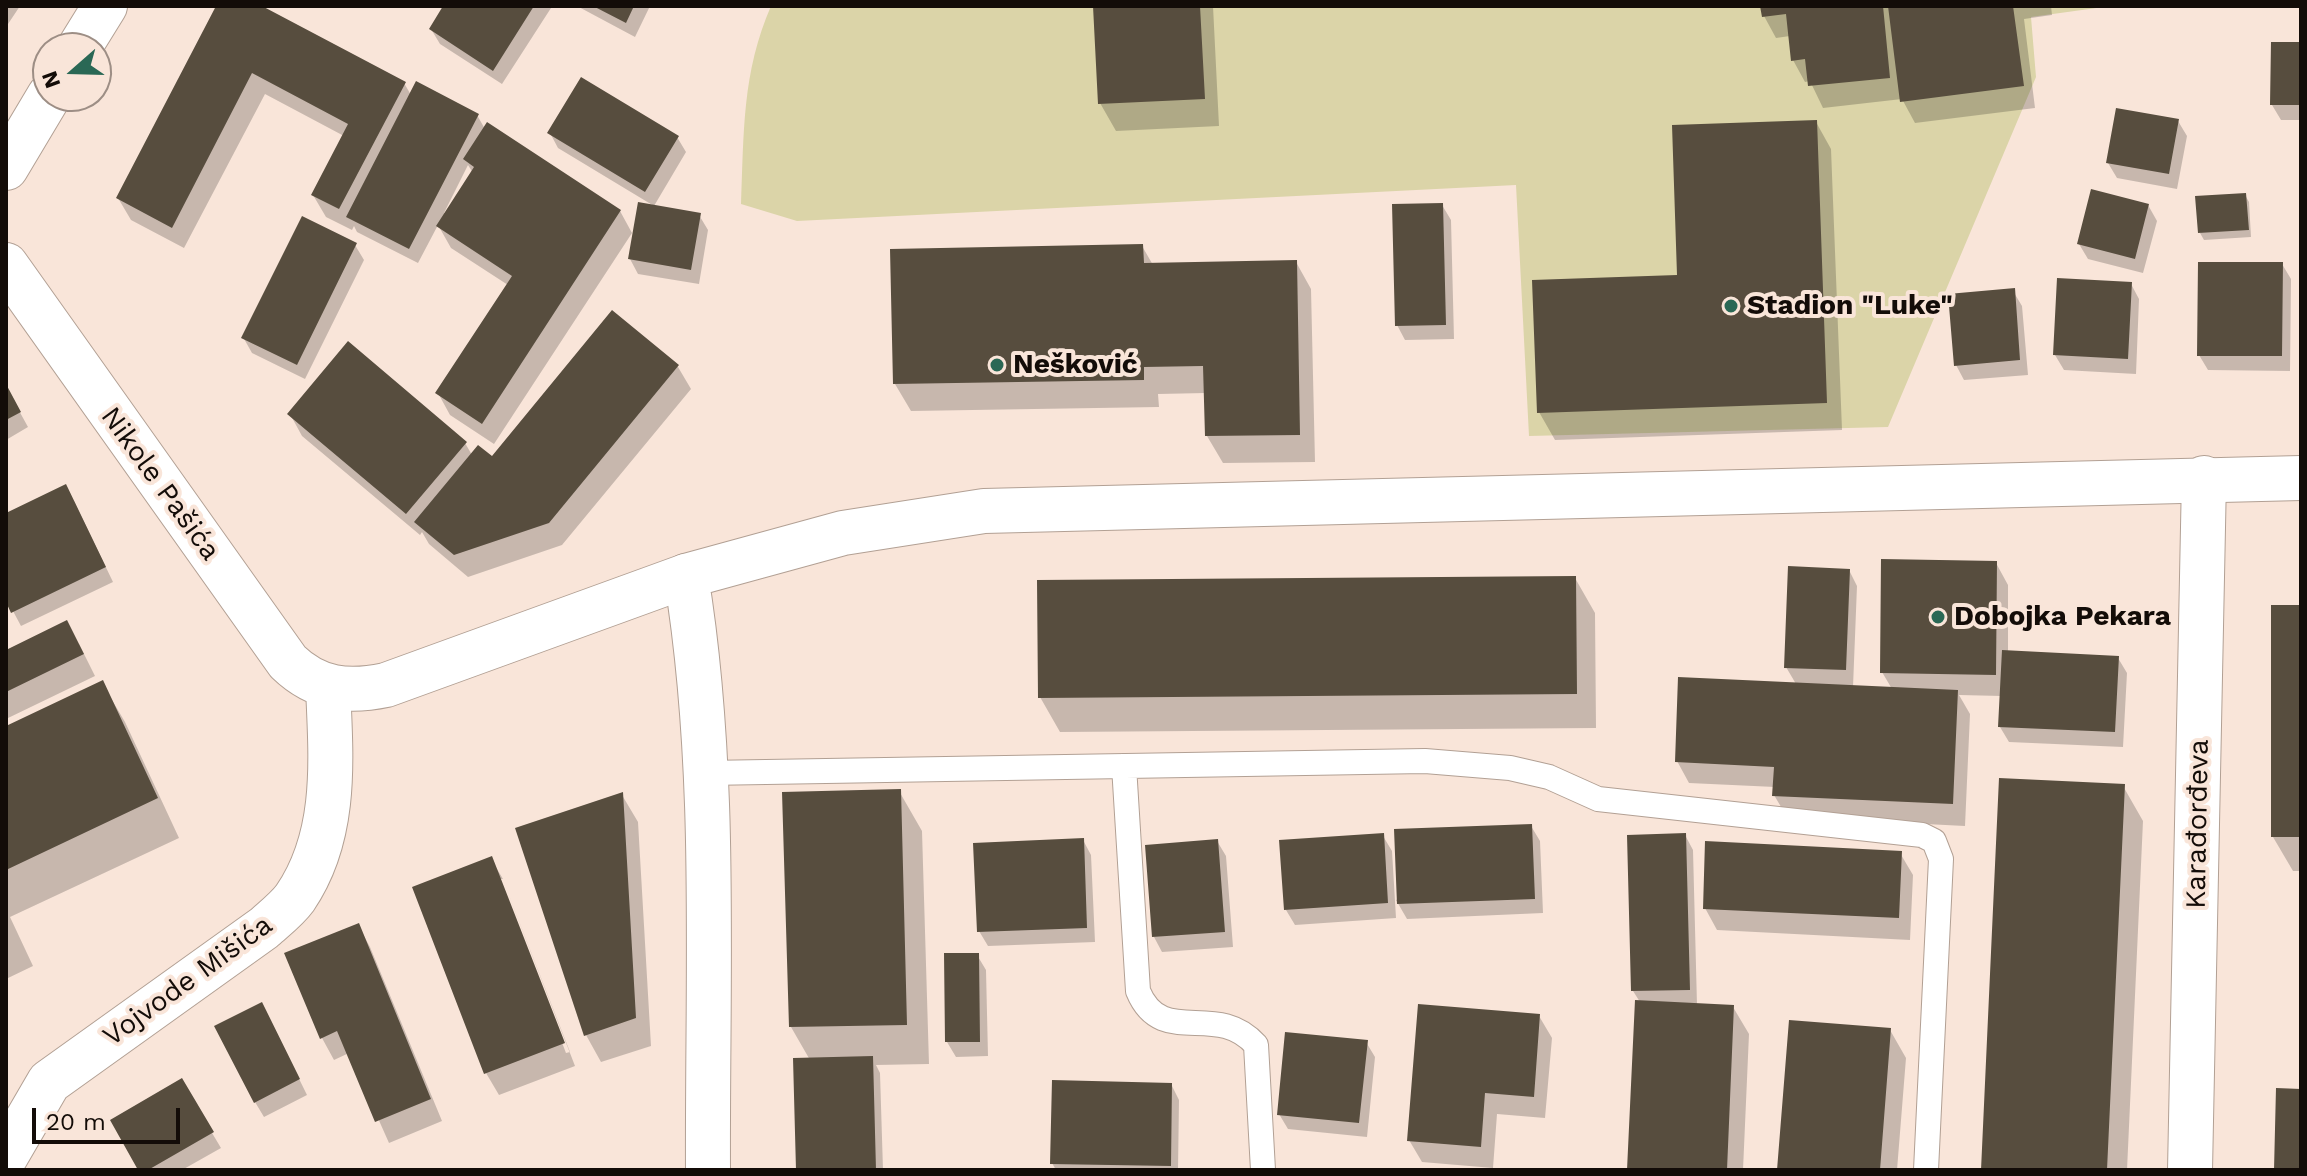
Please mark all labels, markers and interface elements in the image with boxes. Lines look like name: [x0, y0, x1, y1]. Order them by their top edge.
north arrow: [32, 32, 112, 112]
text: N: [36, 68, 65, 92]
place label: Stadion "Luke": [1747, 289, 1953, 323]
marker: Stadion "Luke": [1722, 297, 1740, 315]
place label: Nešković: [1013, 348, 1138, 382]
marker: Nešković: [988, 356, 1006, 374]
street label: Nikole Pašića: [93, 401, 227, 567]
place label: Dobojka Pekara: [1954, 600, 2171, 634]
marker: Dobojka Pekara: [1929, 608, 1947, 626]
street label: Karađorđeva: [2180, 739, 2216, 909]
street label: Vojvode Mišića: [97, 908, 279, 1054]
scale bar: [36, 1092, 184, 1142]
text: 20 m: [46, 1108, 106, 1136]

